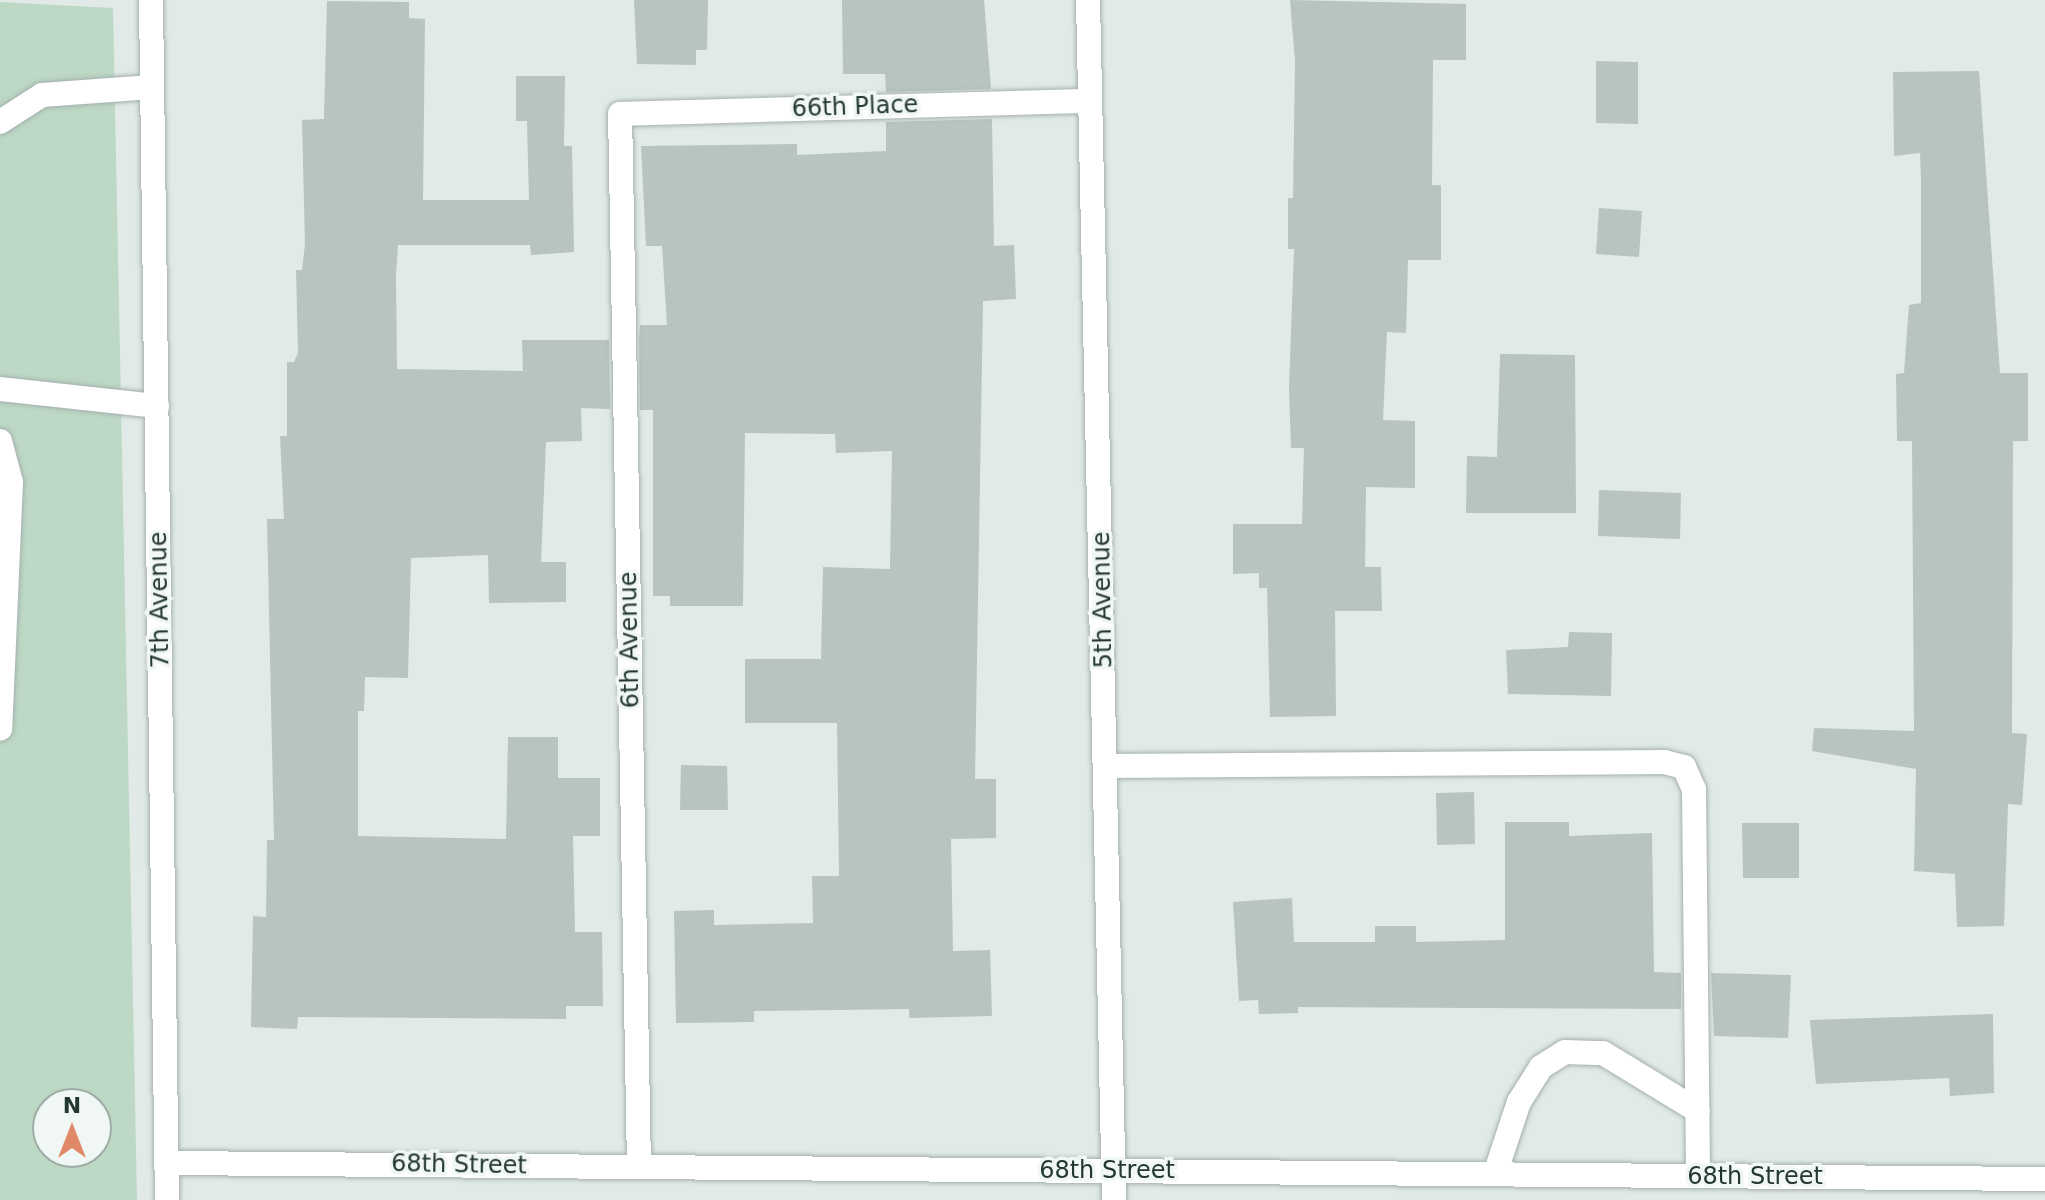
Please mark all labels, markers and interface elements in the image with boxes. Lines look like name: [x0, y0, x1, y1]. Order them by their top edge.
street label: 66th Place: [791, 90, 919, 124]
street label: 7th Avenue: [144, 531, 176, 669]
street label: 5th Avenue: [1087, 531, 1119, 669]
street label: 6th Avenue: [614, 571, 646, 709]
north arrow: [32, 1088, 112, 1168]
text: N: [63, 1093, 81, 1118]
street label: 68th Street: [391, 1149, 527, 1181]
street label: 68th Street: [1039, 1157, 1175, 1185]
street label: 68th Street: [1687, 1163, 1823, 1191]

